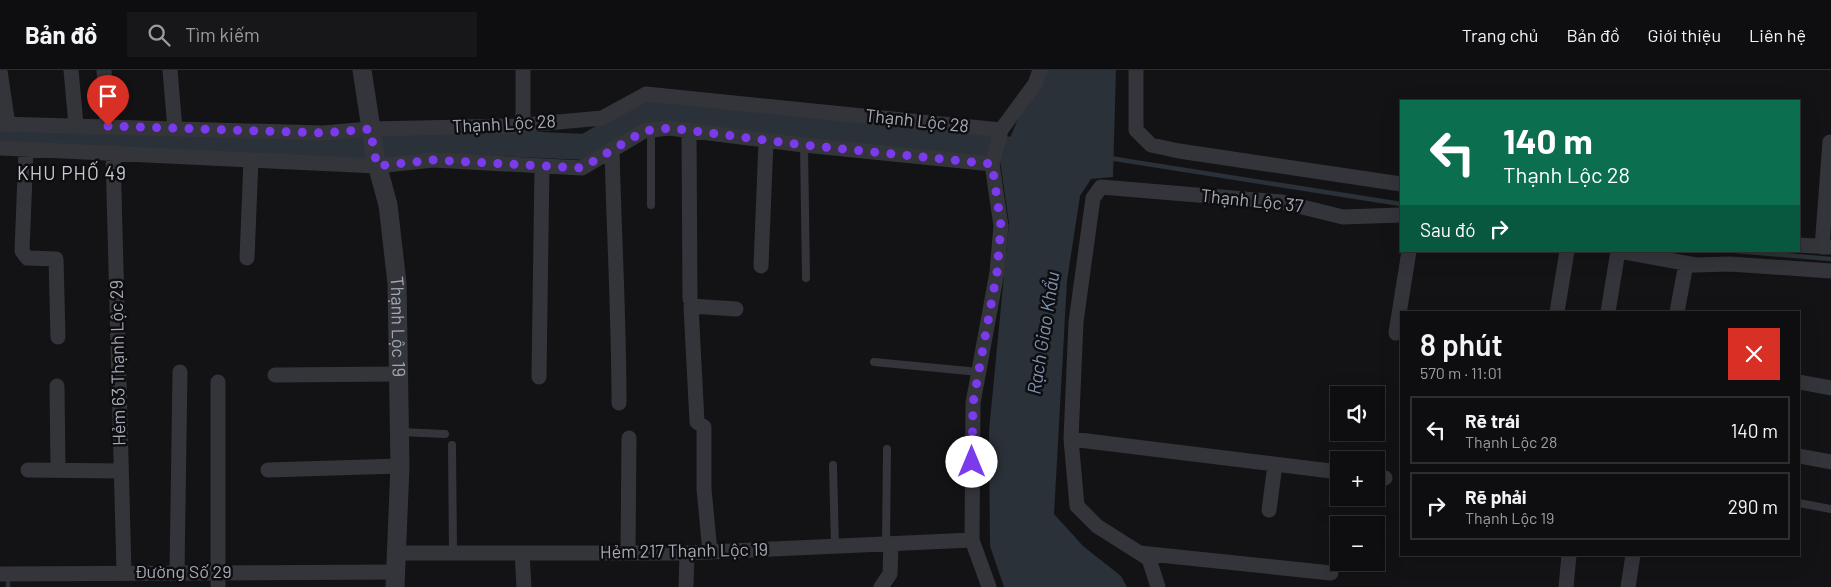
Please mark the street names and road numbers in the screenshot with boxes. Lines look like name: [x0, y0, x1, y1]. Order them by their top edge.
street label: Thạnh Lộc 28: [864, 104, 970, 136]
street label: Thạnh Lộc 28: [451, 109, 556, 137]
street label: Thạnh Lộc 37: [1200, 184, 1305, 216]
street label: Thạnh Lộc 19: [386, 275, 411, 377]
street label: Hẻm 63 Thạnh Lộc 29: [105, 280, 129, 446]
street label: Hẻm 217 Thạnh Lộc 19: [600, 538, 768, 562]
street label: Đường Số 29: [134, 560, 232, 582]

